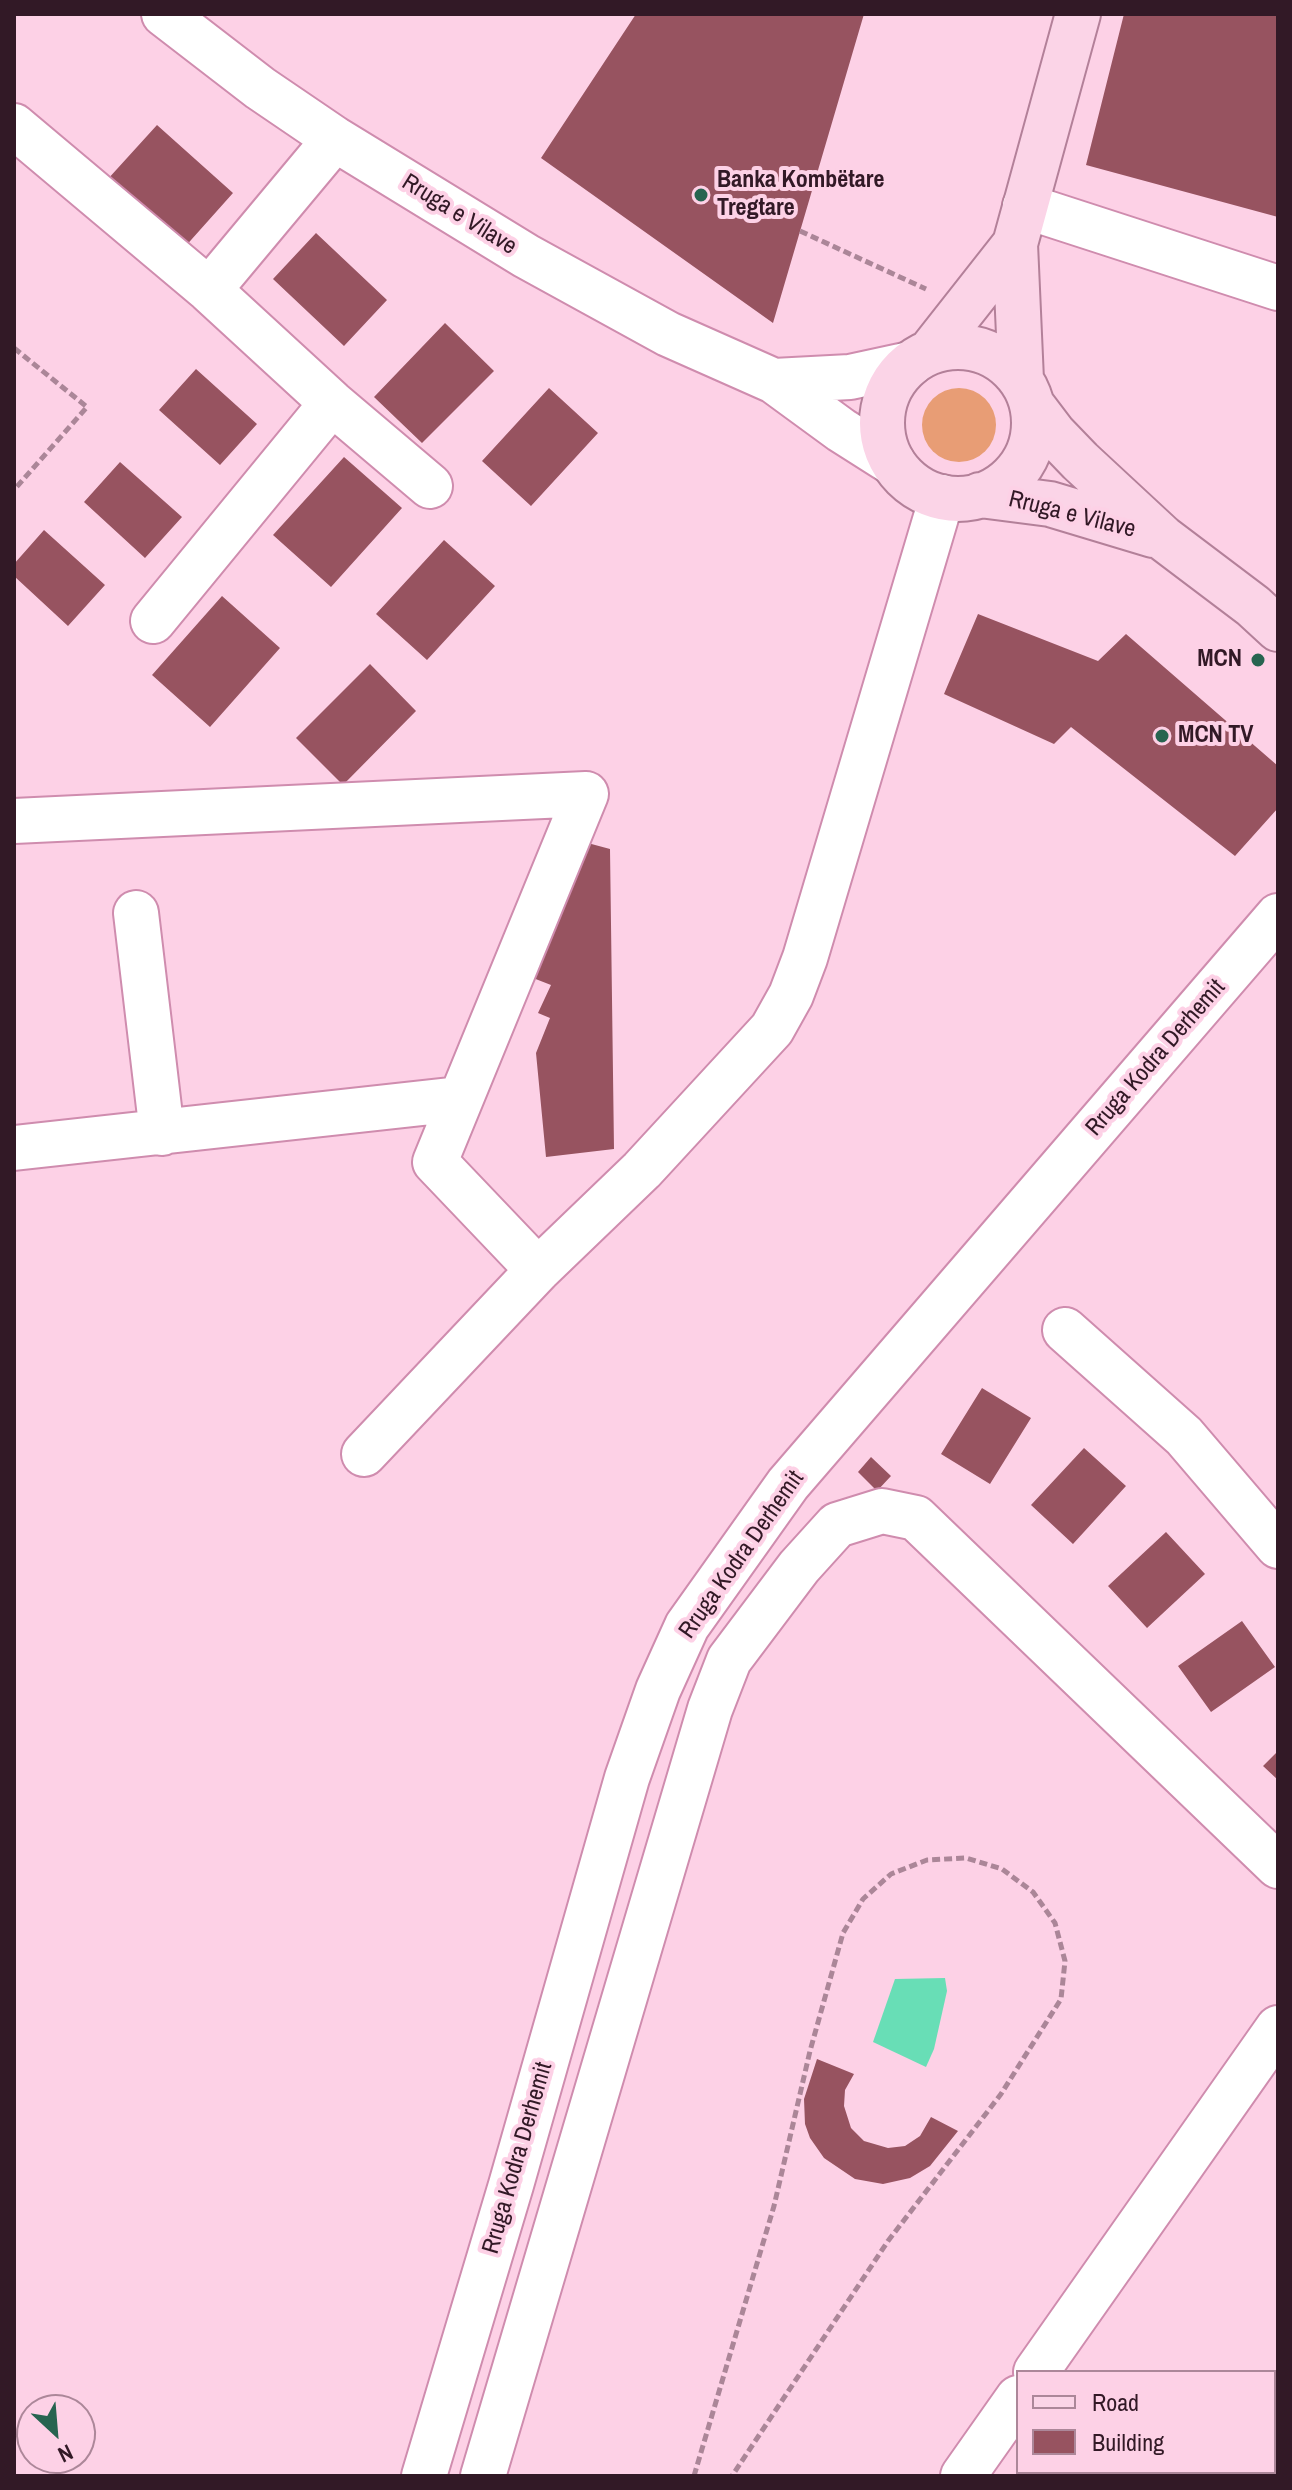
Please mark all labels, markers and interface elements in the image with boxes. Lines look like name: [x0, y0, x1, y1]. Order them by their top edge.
place label: Banka Kombëtare Tregtare: [717, 167, 884, 223]
street label: Rruga e Vilave: [396, 168, 522, 262]
marker: Banka Kombëtare Tregtare: [692, 186, 710, 204]
street label: Rruga e Vilave: [1006, 485, 1138, 545]
place label: MCN: [1197, 646, 1242, 674]
marker: MCN: [1249, 651, 1267, 669]
place label: MCN TV: [1178, 722, 1253, 750]
marker: MCN TV: [1153, 727, 1171, 745]
street label: Rruga Kodra Derhemit: [1080, 974, 1232, 1142]
street label: Rruga Kodra Derhemit: [673, 1466, 811, 1644]
street label: Rruga Kodra Derhemit: [477, 2059, 559, 2257]
legend: [1016, 2370, 1276, 2474]
text: Road: [1092, 2386, 1139, 2418]
north arrow: [16, 2394, 96, 2474]
text: Building: [1092, 2426, 1164, 2458]
text: N: [53, 2437, 78, 2470]

